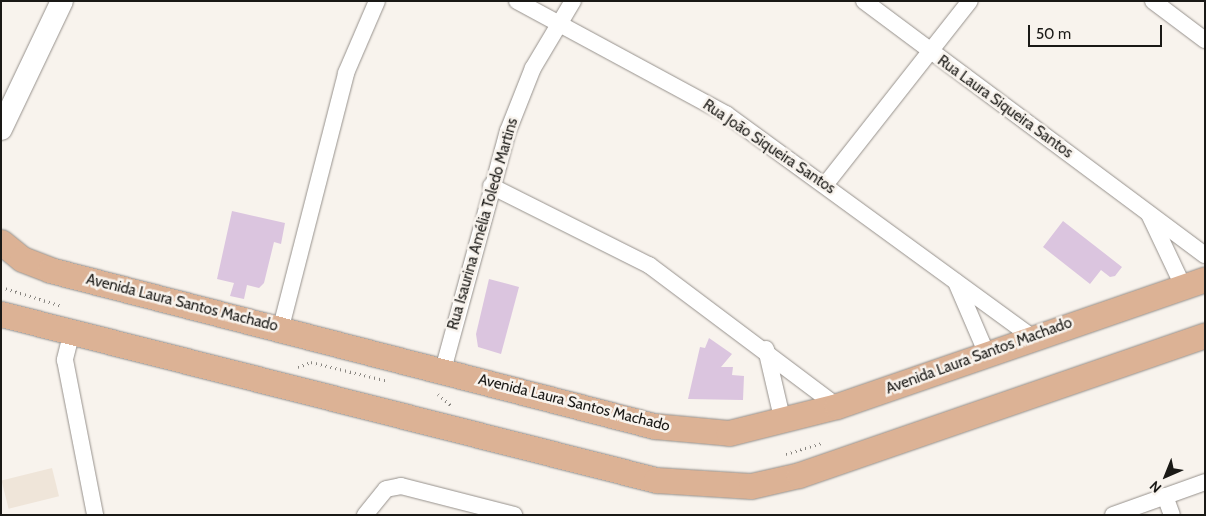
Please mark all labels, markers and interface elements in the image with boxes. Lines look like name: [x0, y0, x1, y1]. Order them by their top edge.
scale bar: [1031, 15, 1165, 47]
text: 50 m: [1036, 25, 1071, 43]
street label: Rua Laura Siqueira Santos: [934, 52, 1076, 162]
street label: Rua João Siqueira Santos: [699, 96, 839, 198]
street label: Rua Isaurina Amélia Toledo Martins: [444, 116, 522, 332]
street label: Avenida Laura Santos Machado: [84, 270, 280, 336]
street label: Avenida Laura Santos Machado: [883, 314, 1075, 398]
street label: Avenida Laura Santos Machado: [476, 370, 672, 436]
north arrow: [1141, 451, 1191, 501]
text: N: [1146, 477, 1165, 497]

